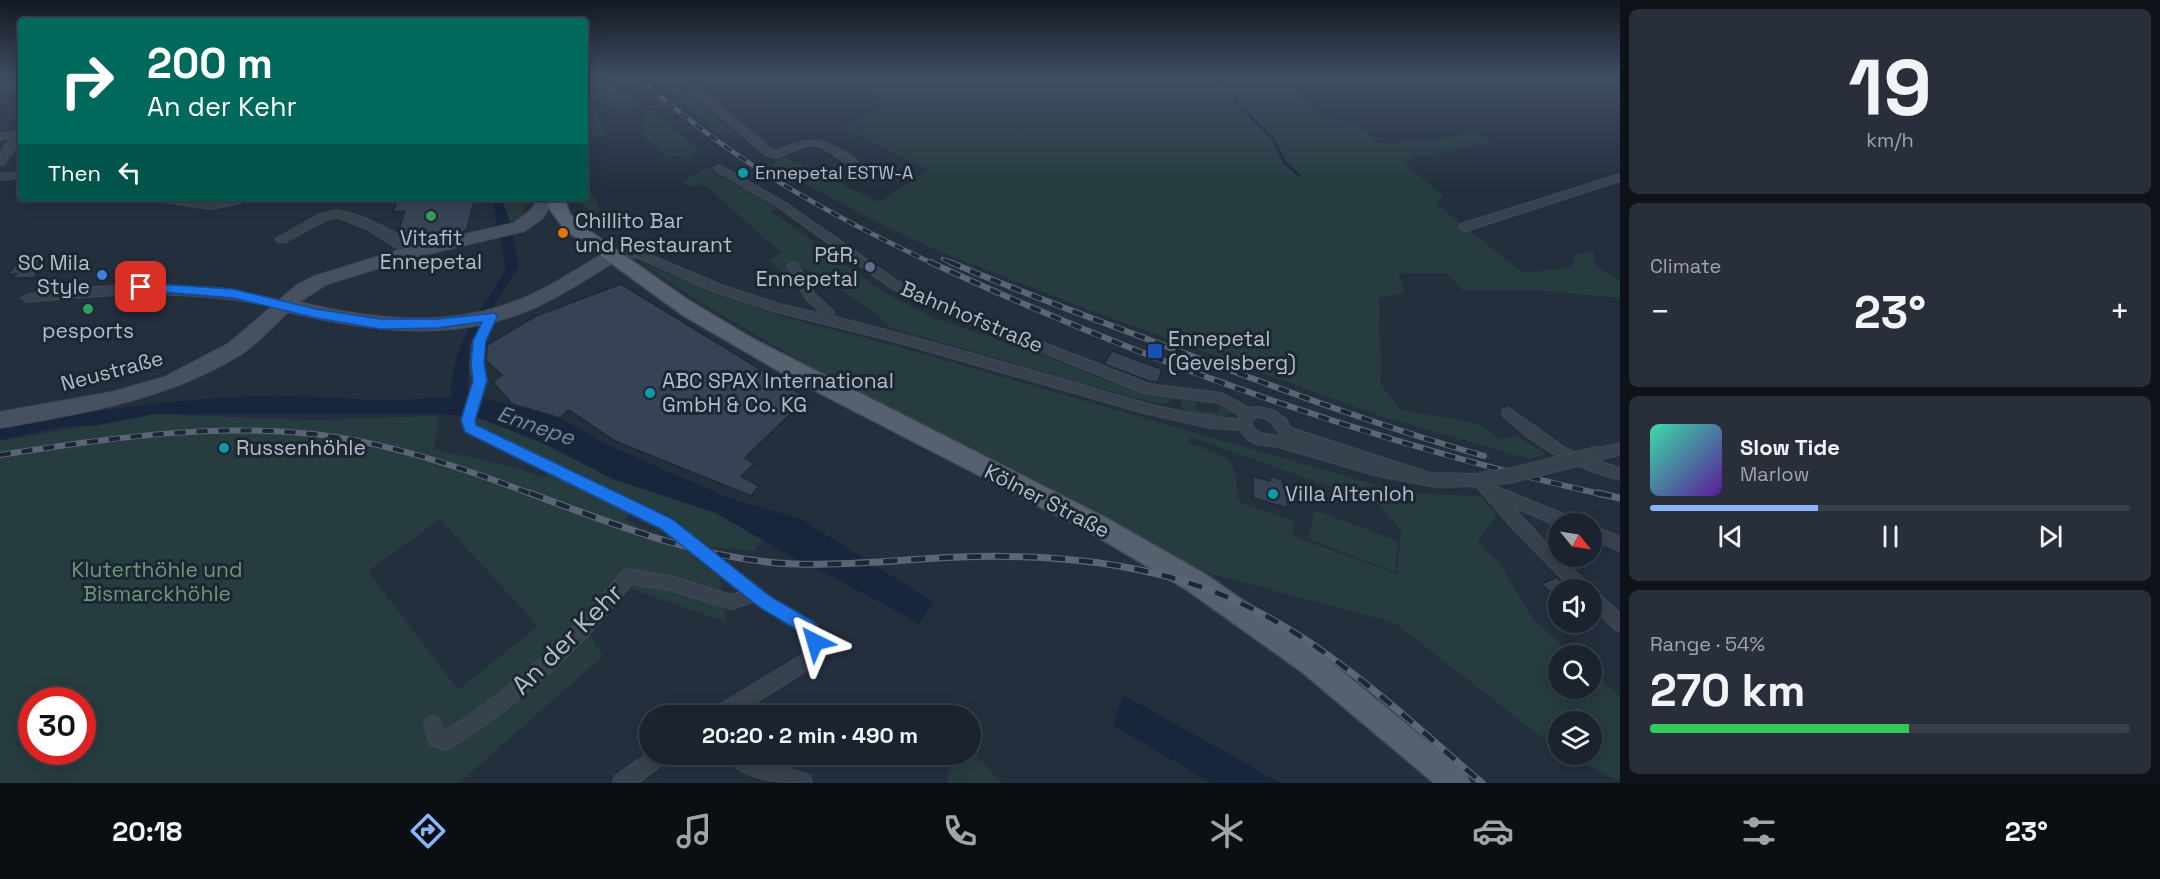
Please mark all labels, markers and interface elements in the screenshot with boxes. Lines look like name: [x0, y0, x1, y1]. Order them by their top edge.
text: 200 m: [147, 37, 273, 90]
text: 19: [1848, 38, 1932, 138]
icon: right: [48, 42, 126, 120]
text: An der Kehr: [147, 89, 297, 124]
text: km/h: [1866, 127, 1914, 153]
icon: left: [113, 156, 146, 189]
text: Then: [48, 159, 101, 187]
place label: Ennepetal ESTW-A: [755, 161, 913, 184]
marker: Ennepetal ESTW-A: [736, 166, 750, 180]
place label: Chillito Bar und Restaurant: [575, 207, 732, 258]
marker: Vitafit Ennepetal: [424, 209, 438, 223]
place label: Vitafit Ennepetal: [380, 224, 482, 275]
marker: Chillito Bar und Restaurant: [556, 226, 570, 240]
place label: P&R, Ennepetal: [756, 241, 858, 292]
place label: SC Mila Style: [18, 249, 90, 300]
text: Climate: [1650, 253, 1721, 279]
marker: P&R, Ennepetal: [863, 260, 877, 274]
pin: [115, 261, 166, 312]
marker: SC Mila Style: [95, 268, 109, 282]
icon: arrive: [124, 270, 157, 303]
street label: Bahnhofstraße: [897, 274, 1047, 359]
text: 23°: [1854, 284, 1926, 341]
text: −: [1650, 291, 1670, 333]
text: +: [2110, 291, 2130, 333]
marker: pesports: [81, 302, 95, 316]
place label: pesports: [42, 317, 134, 344]
place label: Ennepetal (Gevelsberg): [1168, 325, 1296, 376]
marker: Ennepetal (Gevelsberg): [1146, 342, 1164, 360]
street label: Neustraße: [58, 344, 166, 397]
place label: ABC SPAX International GmbH & Co. KG: [662, 367, 894, 418]
marker: ABC SPAX International GmbH & Co. KG: [643, 386, 657, 400]
water label: Ennepe: [494, 399, 579, 452]
text: Slow Tide: [1740, 433, 1840, 461]
place label: Russenhöhle: [236, 434, 366, 461]
marker: Russenhöhle: [217, 441, 231, 455]
street label: Kölner Straße: [980, 457, 1114, 544]
text: Marlow: [1740, 461, 1809, 487]
place label: Villa Altenloh: [1285, 480, 1415, 507]
marker: Villa Altenloh: [1266, 487, 1280, 501]
north arrow: [1548, 513, 1602, 567]
map controls: [1548, 513, 1602, 765]
icon: previous: [1714, 520, 1747, 553]
icon: pause: [1874, 520, 1907, 553]
icon: next: [2034, 520, 2067, 553]
park label: Kluterthöhle und Bismarckhöhle: [71, 556, 243, 607]
street label: An der Kehr: [504, 576, 630, 702]
button: sound: [1548, 579, 1602, 633]
position arrow: [783, 610, 847, 674]
text: Range · 54%: [1650, 631, 1765, 657]
button: search: [1548, 645, 1602, 699]
text: 270 km: [1650, 662, 1805, 719]
speed limit sign: 30: [18, 687, 96, 765]
button: layers: [1548, 711, 1602, 765]
text: 20:20 · 2 min · 490 m: [702, 721, 918, 749]
icon: directions: [407, 810, 449, 852]
icon: music: [673, 810, 715, 852]
icon: phone: [939, 810, 981, 852]
icon: climate: [1206, 810, 1248, 852]
icon: car: [1472, 810, 1514, 852]
icon: filters: [1738, 810, 1780, 852]
text: 20:18: [112, 814, 182, 849]
text: 23°: [2005, 814, 2048, 849]

